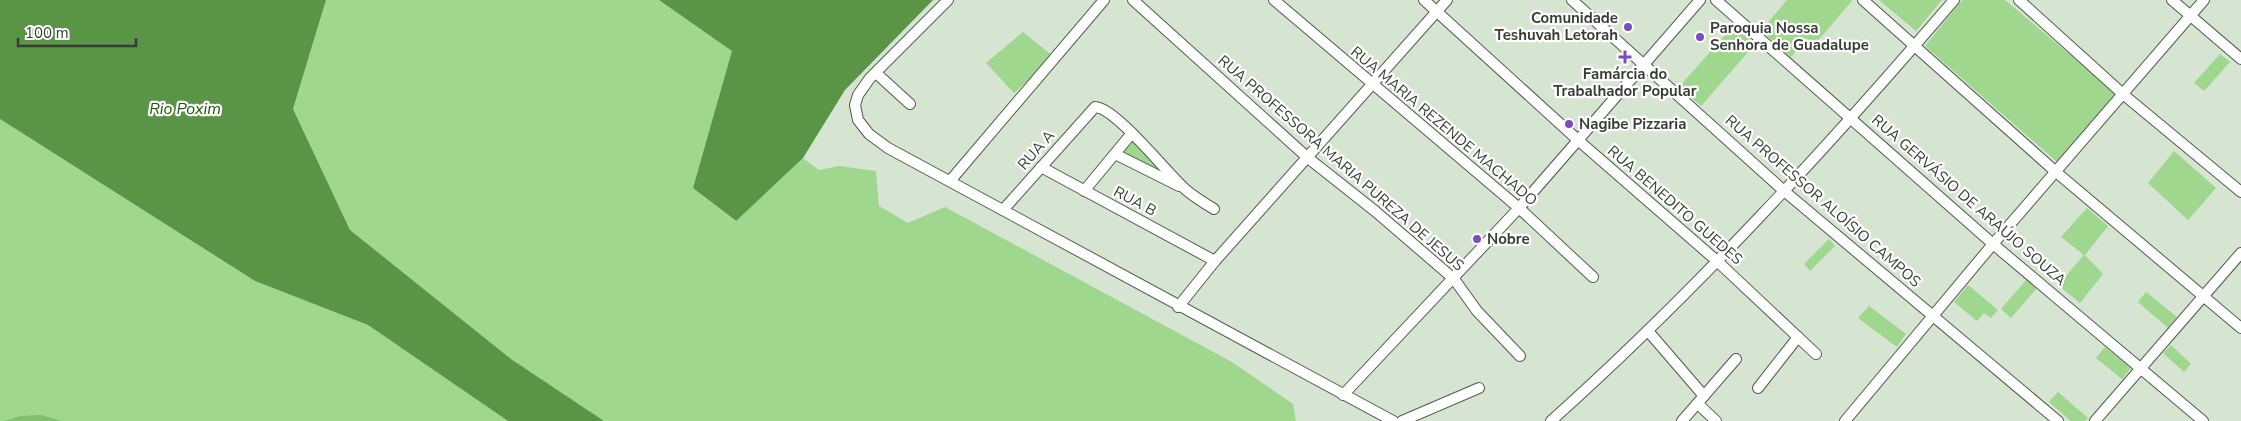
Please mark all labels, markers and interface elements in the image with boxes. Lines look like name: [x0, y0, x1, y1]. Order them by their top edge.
place label: Comunidade Teshuvah Letorah: [1495, 8, 1618, 45]
scale bar: [18, 15, 135, 47]
place label: Paroquia Nossa Senhora de Guadalupe: [1710, 18, 1869, 55]
marker: Comunidade Teshuvah Letorah: [1622, 21, 1634, 33]
text: 100 m: [25, 23, 69, 43]
marker: Paroquia Nossa Senhora de Guadalupe: [1694, 31, 1706, 43]
street label: RUA MARIA REZENDE MACHADO: [1346, 42, 1542, 210]
street label: RUA PROFESSORA MARIA PUREZA DE JESUS: [1214, 51, 1468, 275]
marker: Famárcia do Trabalhador Popular: [1619, 51, 1631, 63]
place label: Famárcia do Trabalhador Popular: [1553, 64, 1697, 101]
water label: Rio Poxim: [149, 98, 221, 120]
street label: RUA GERVÁSIO DE ARAÚJO SOUZA: [1868, 109, 2071, 290]
street label: RUA PROFESSOR ALOÍSIO CAMPOS: [1721, 110, 1925, 292]
place label: Nagibe Pizzaria: [1579, 114, 1686, 134]
marker: Nagibe Pizzaria: [1563, 118, 1575, 130]
street label: RUA A: [1013, 126, 1059, 174]
street label: RUA BENEDITO GUEDES: [1603, 141, 1747, 269]
street label: RUA B: [1110, 181, 1160, 221]
place label: Nobre: [1487, 229, 1530, 249]
marker: Nobre: [1471, 233, 1483, 245]

